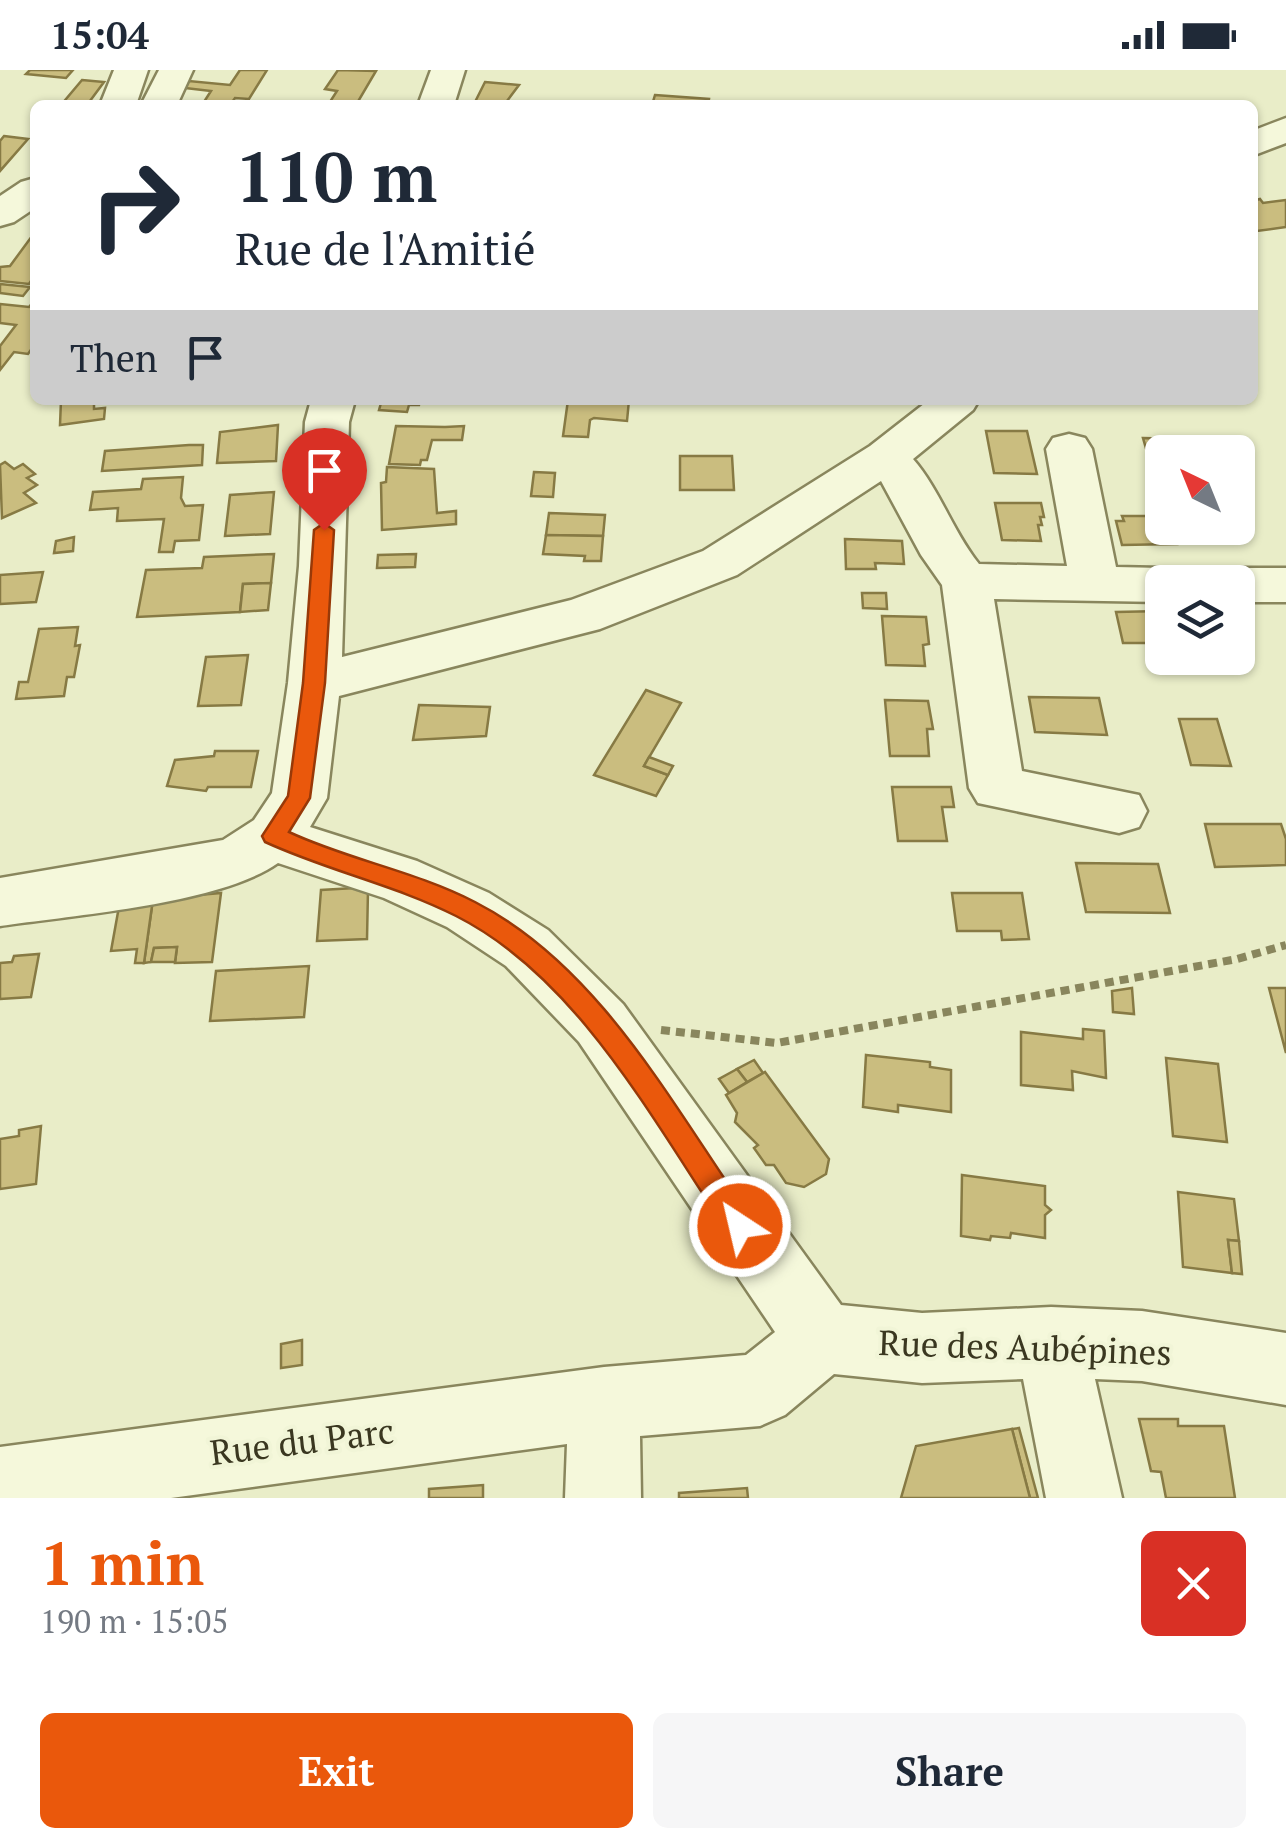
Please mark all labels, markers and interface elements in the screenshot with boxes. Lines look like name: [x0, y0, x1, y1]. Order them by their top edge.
text: 15:04: [50, 10, 149, 60]
text: 110 m: [235, 129, 437, 222]
icon: right: [70, 140, 200, 270]
text: Rue de l'Amitié: [235, 218, 536, 278]
icon: arrive: [178, 330, 233, 385]
text: Then: [70, 333, 158, 383]
pin: [282, 428, 367, 531]
north arrow: [1145, 435, 1255, 545]
map controls: [1145, 435, 1255, 675]
icon: arrive: [297, 443, 352, 498]
button: layers: [1145, 565, 1255, 675]
position arrow: [688, 1174, 792, 1278]
street label: Rue des Aubépines: [878, 1319, 1172, 1375]
street label: Rue du Parc: [207, 1407, 396, 1475]
text: 1 min: [40, 1523, 204, 1602]
button: close: [1141, 1531, 1246, 1636]
text: 190 m · 15:05: [40, 1600, 228, 1642]
button: Exit: [40, 1713, 633, 1828]
button: Share: [653, 1713, 1246, 1828]

